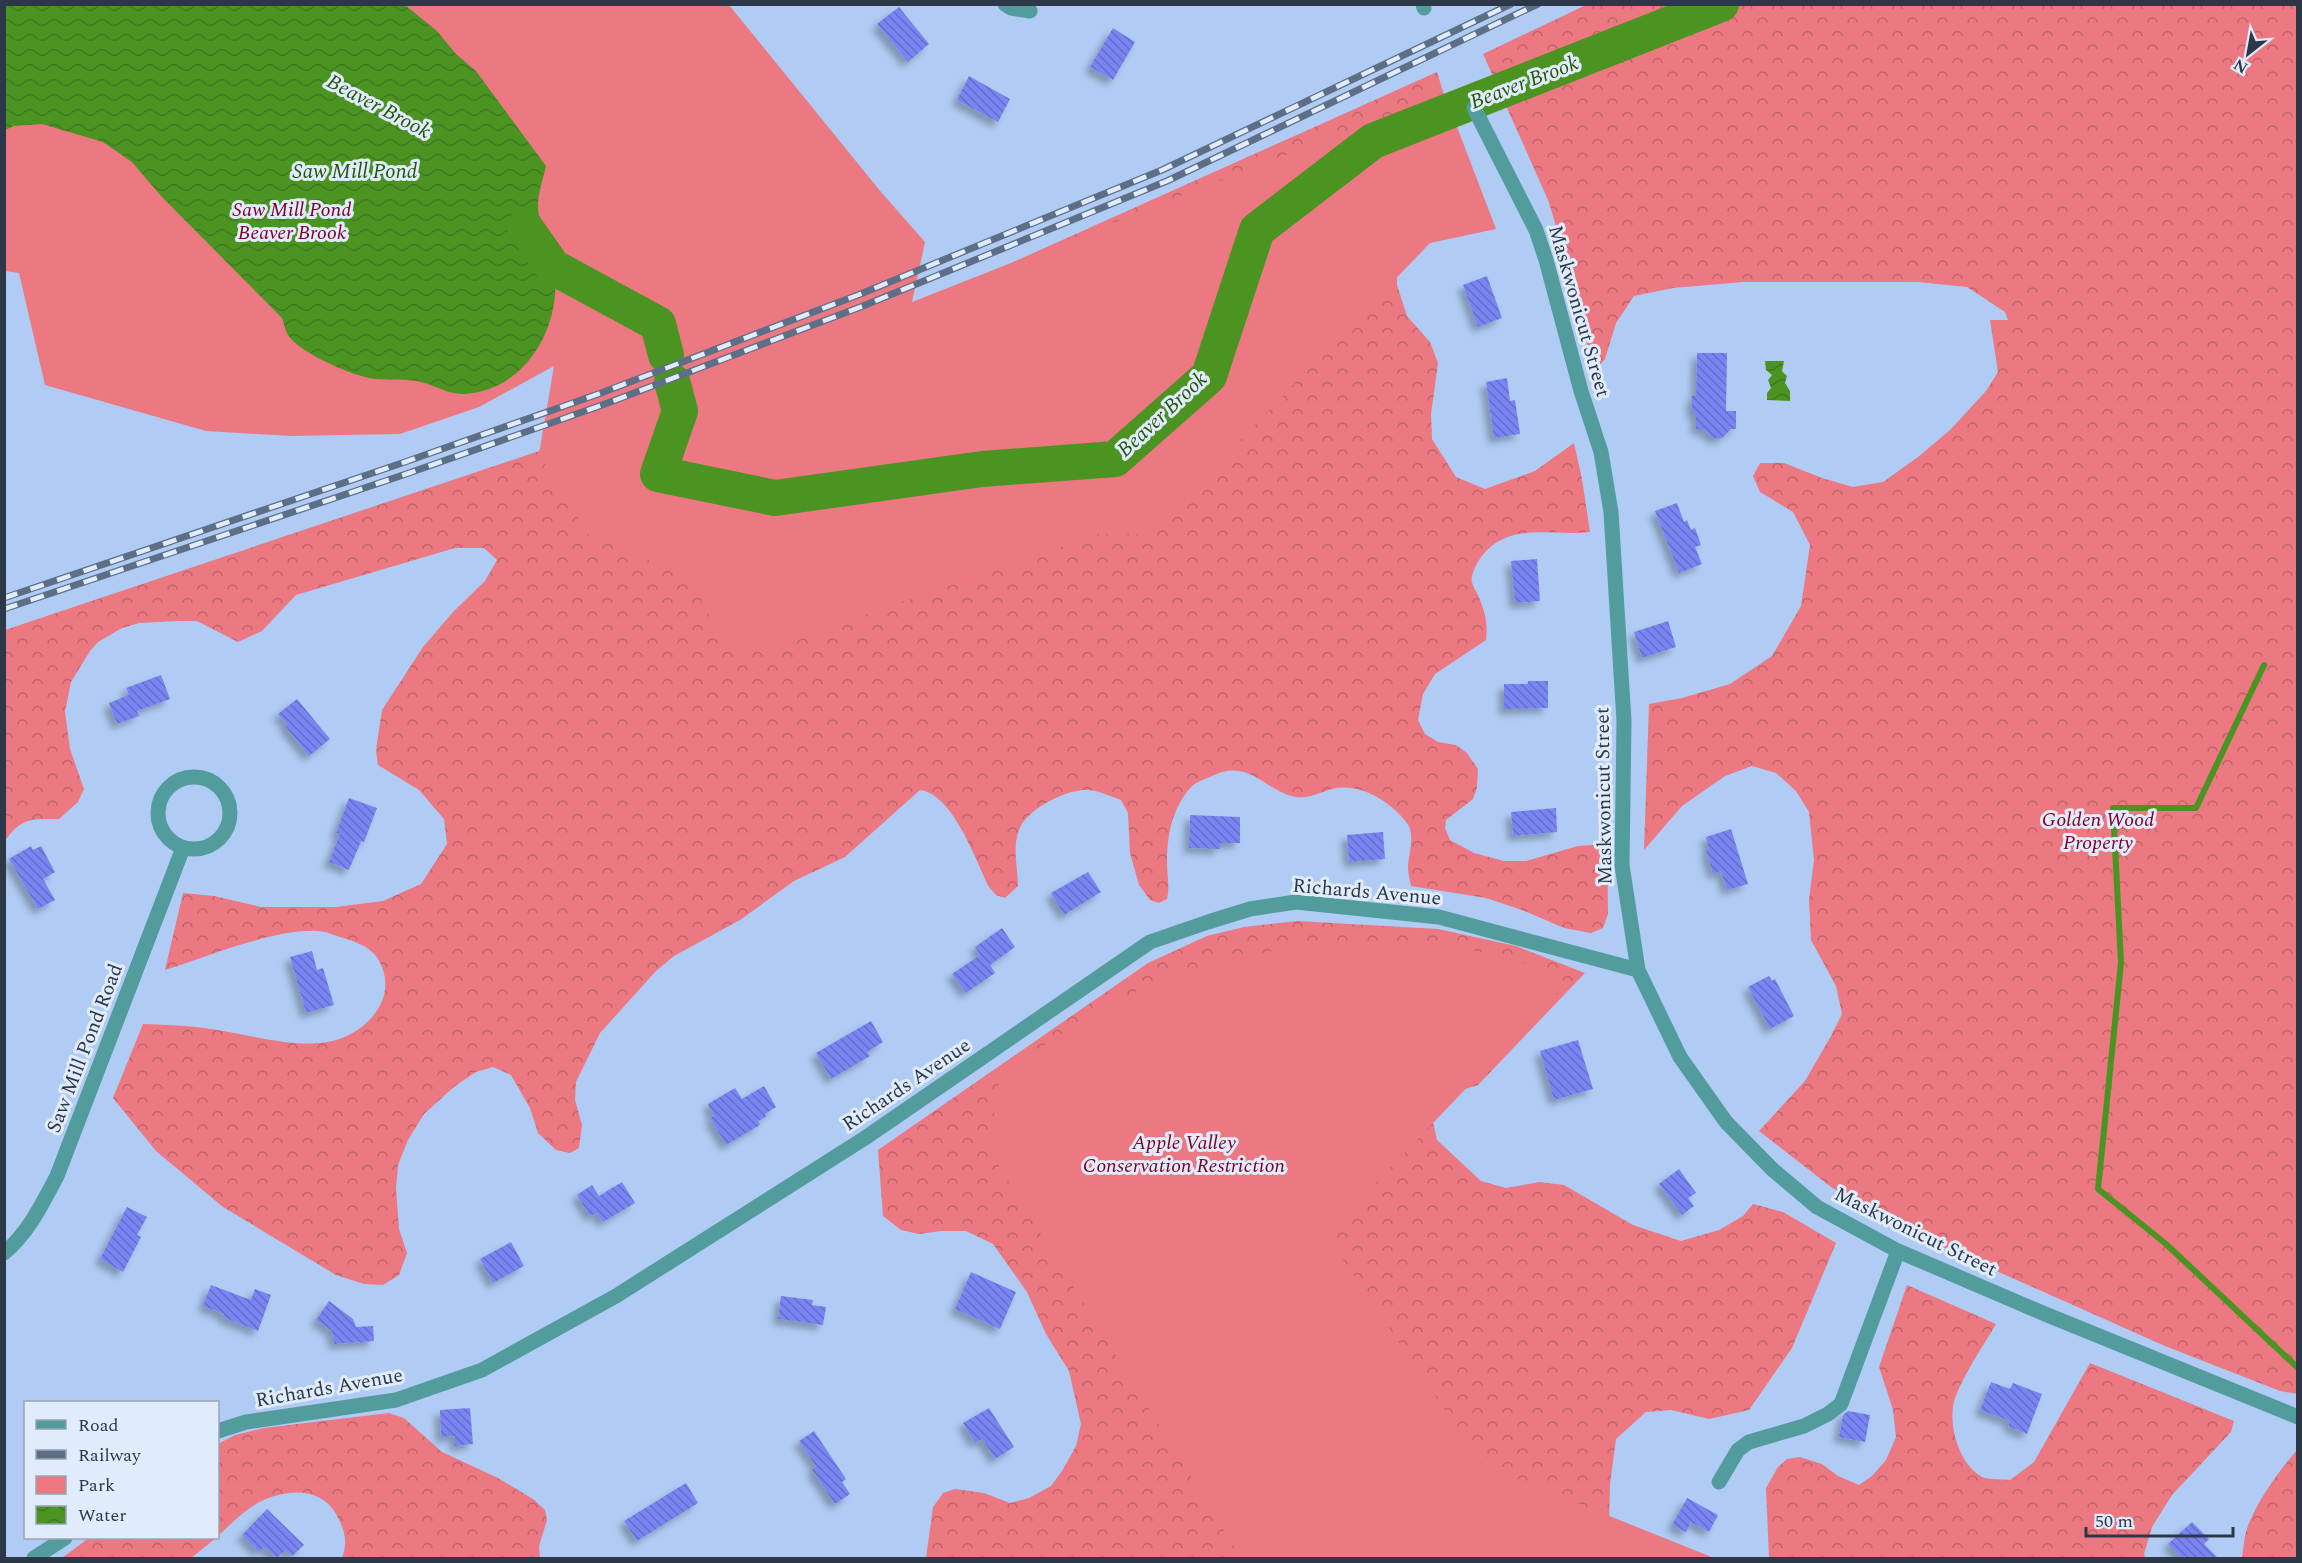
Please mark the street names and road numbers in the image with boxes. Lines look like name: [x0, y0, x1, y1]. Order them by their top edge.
street label: Maskwonicut Street: [1540, 222, 1618, 401]
street label: Maskwonicut Street: [1587, 707, 1621, 885]
street label: Richards Avenue: [1291, 871, 1443, 913]
street label: Saw Mill Pond Road: [39, 959, 131, 1137]
street label: Richards Avenue: [836, 1031, 977, 1139]
street label: Maskwonicut Street: [1829, 1179, 2002, 1284]
street label: Richards Avenue: [253, 1360, 405, 1416]

